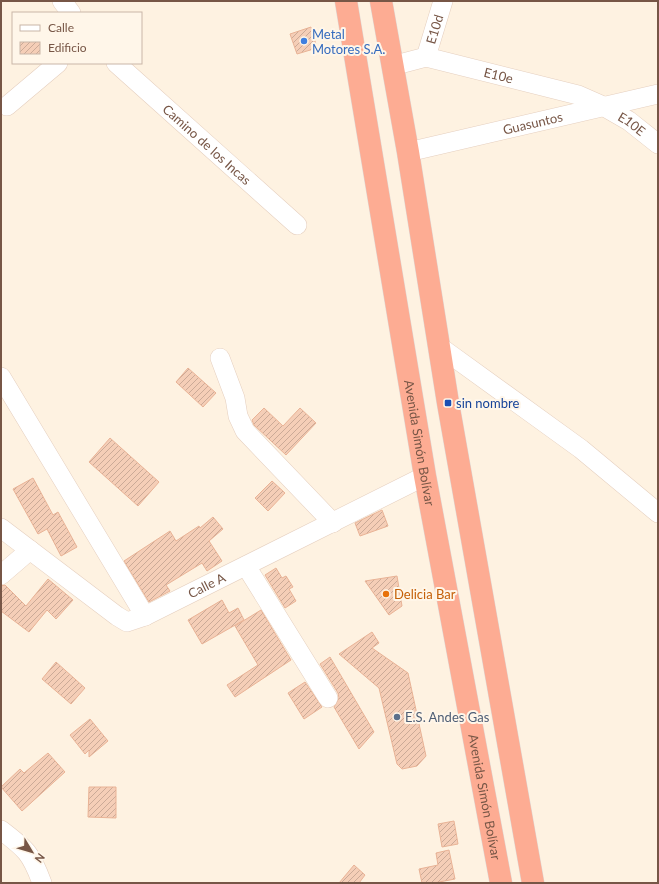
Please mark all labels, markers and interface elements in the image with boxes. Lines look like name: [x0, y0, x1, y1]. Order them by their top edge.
legend: [12, 12, 142, 64]
street label: E10d: [422, 13, 446, 46]
text: Calle: [48, 20, 74, 35]
place label: Metal Motores S.A.: [312, 26, 385, 57]
marker: Metal Motores S.A.: [299, 36, 309, 46]
text: Edificio: [48, 40, 87, 55]
street label: E10e: [482, 64, 515, 87]
street label: Camino de los Incas: [159, 101, 255, 188]
street label: Guasuntos: [501, 108, 564, 138]
street label: E10E: [615, 108, 649, 139]
street label: Avenida Simón Bolívar: [401, 379, 438, 508]
place label: sin nombre: [456, 395, 519, 411]
marker: sin nombre: [443, 398, 453, 408]
street label: Calle A: [185, 569, 228, 601]
place label: Delicia Bar: [394, 586, 456, 602]
marker: Delicia Bar: [381, 589, 391, 599]
place label: E.S. Andes Gas: [405, 709, 490, 725]
marker: E.S. Andes Gas: [392, 712, 402, 722]
street label: Avenida Simón Bolívar: [465, 733, 505, 861]
north arrow: [12, 832, 52, 872]
text: N: [33, 851, 48, 866]

